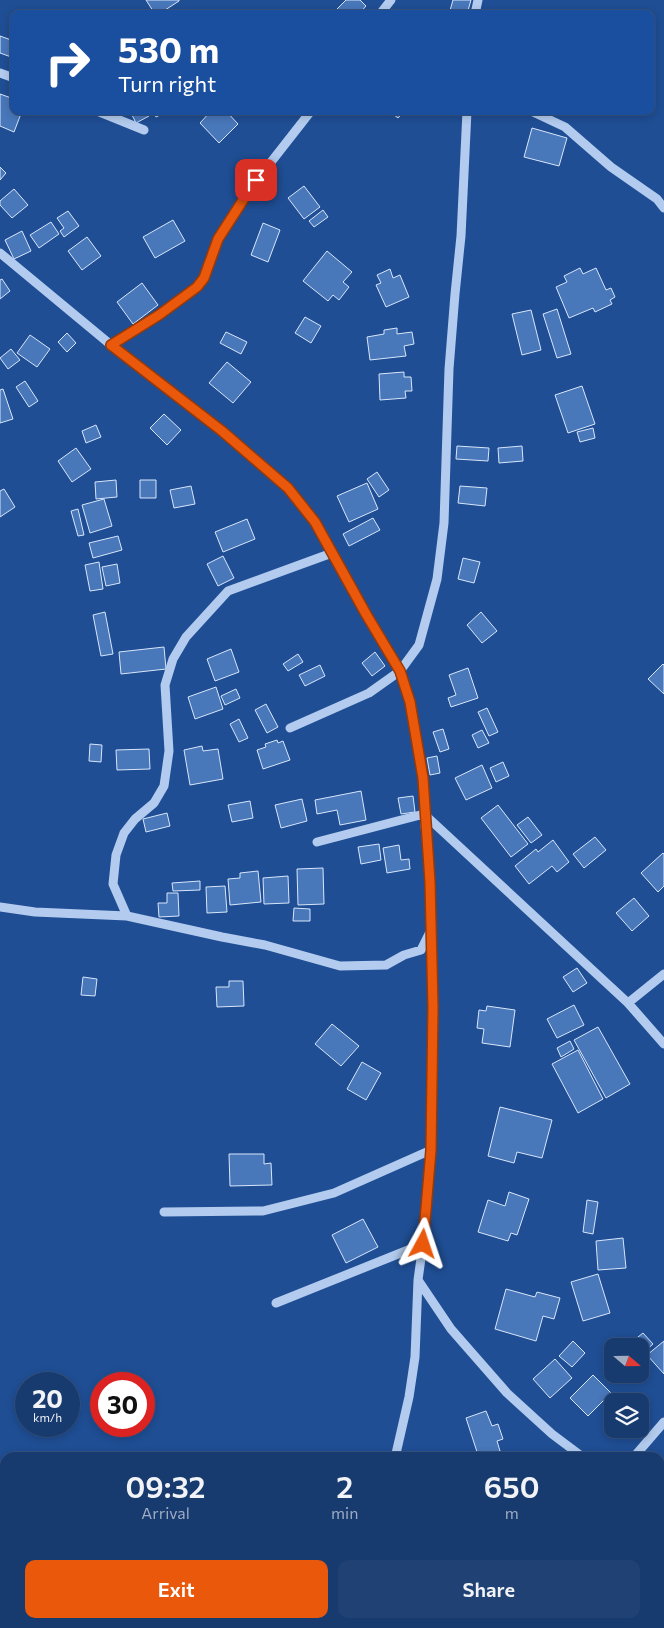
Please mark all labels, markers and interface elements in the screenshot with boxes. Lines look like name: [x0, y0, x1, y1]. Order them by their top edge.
text: 530 m: [118, 27, 219, 70]
icon: right: [35, 30, 100, 95]
text: Turn right: [118, 70, 216, 97]
pin: [235, 159, 277, 201]
icon: arrive: [242, 166, 270, 194]
position arrow: [396, 1217, 448, 1269]
north arrow: [604, 1338, 649, 1382]
map controls: [604, 1338, 649, 1438]
speed limit sign: 30: [90, 1372, 155, 1437]
text: 20: [32, 1383, 63, 1413]
button: layers: [604, 1393, 649, 1438]
text: km/h: [33, 1410, 62, 1424]
text: 09:32: [126, 1467, 206, 1504]
text: 2: [336, 1467, 353, 1504]
text: 650: [484, 1467, 539, 1504]
text: Arrival: [141, 1503, 190, 1522]
text: min: [331, 1503, 358, 1522]
text: m: [505, 1503, 519, 1522]
button: Exit: [25, 1560, 328, 1618]
button: Share: [338, 1560, 640, 1618]

